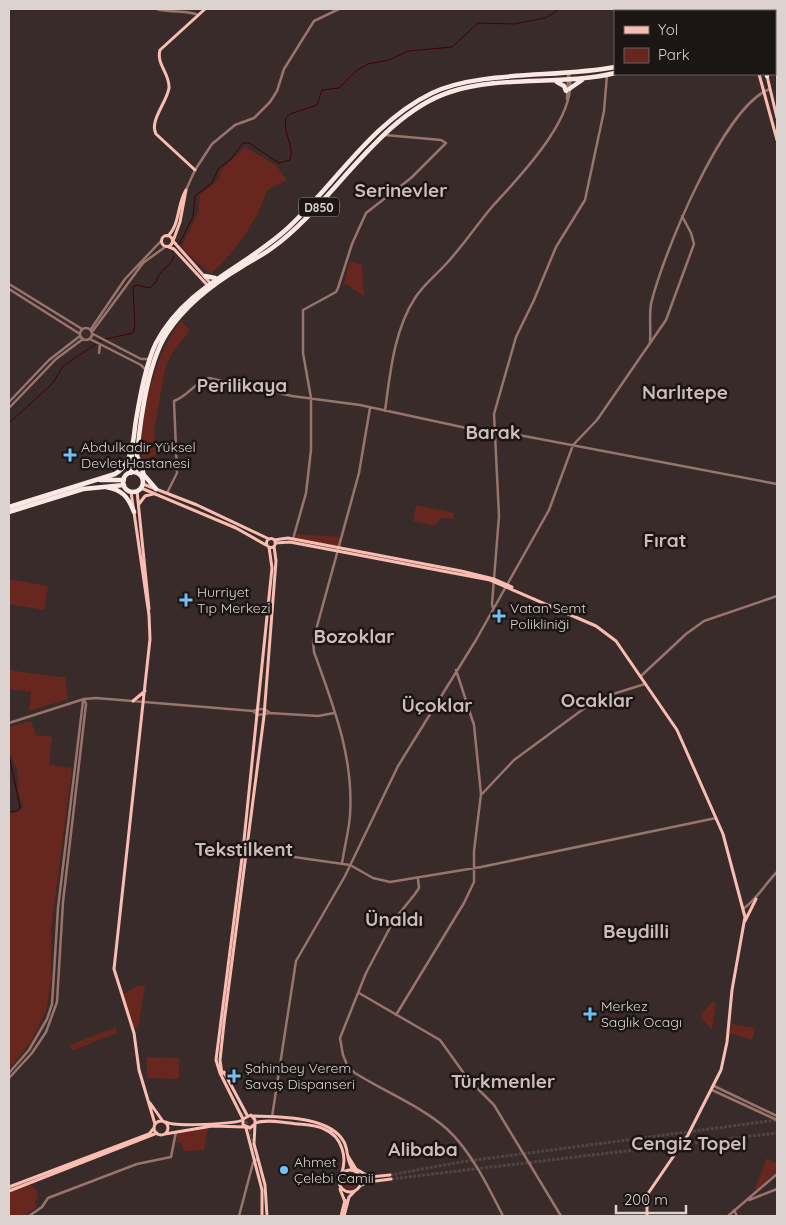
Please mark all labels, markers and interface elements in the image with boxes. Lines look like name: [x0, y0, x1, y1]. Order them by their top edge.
legend: [614, 10, 776, 75]
text: Yol: [658, 20, 678, 39]
text: Park: [658, 45, 690, 64]
district label: Serinevler: [355, 178, 447, 202]
road number: D850: [299, 198, 339, 216]
district label: Perilikaya: [197, 373, 287, 397]
district label: Narlıtepe: [642, 380, 728, 404]
district label: Barak: [465, 420, 521, 444]
place label: Abdulkadir Yüksel Devlet Hastanesi: [81, 438, 196, 472]
marker: Abdulkadir Yüksel Devlet Hastanesi: [63, 448, 77, 462]
district label: Fırat: [644, 528, 686, 552]
place label: Hurriyet Tıp Merkezi: [197, 583, 270, 617]
marker: Hurriyet Tıp Merkezi: [179, 593, 193, 607]
place label: Vatan Semt Polikliniği: [510, 599, 586, 633]
marker: Vatan Semt Polikliniği: [492, 609, 506, 623]
district label: Bozoklar: [314, 624, 394, 648]
district label: Ocaklar: [561, 688, 633, 712]
district label: Üçoklar: [401, 693, 473, 717]
district label: Tekstilkent: [195, 837, 293, 861]
district label: Ünaldı: [365, 907, 423, 931]
district label: Beydilli: [603, 919, 669, 943]
place label: Merkez Saglık Ocagı: [601, 997, 682, 1031]
marker: Merkez Saglık Ocagı: [583, 1007, 597, 1021]
place label: Şahinbey Verem Savaş Dispanseri: [245, 1059, 355, 1093]
marker: Şahinbey Verem Savaş Dispanseri: [227, 1069, 241, 1083]
district label: Türkmenler: [451, 1069, 555, 1093]
district label: Cengiz Topel: [631, 1131, 747, 1155]
district label: Alibaba: [388, 1137, 458, 1161]
place label: Ahmet Çelebi Camii: [294, 1153, 374, 1187]
marker: Ahmet Çelebi Camii: [278, 1164, 290, 1176]
scale bar: [616, 1182, 686, 1214]
text: 200 m: [624, 1190, 668, 1209]

